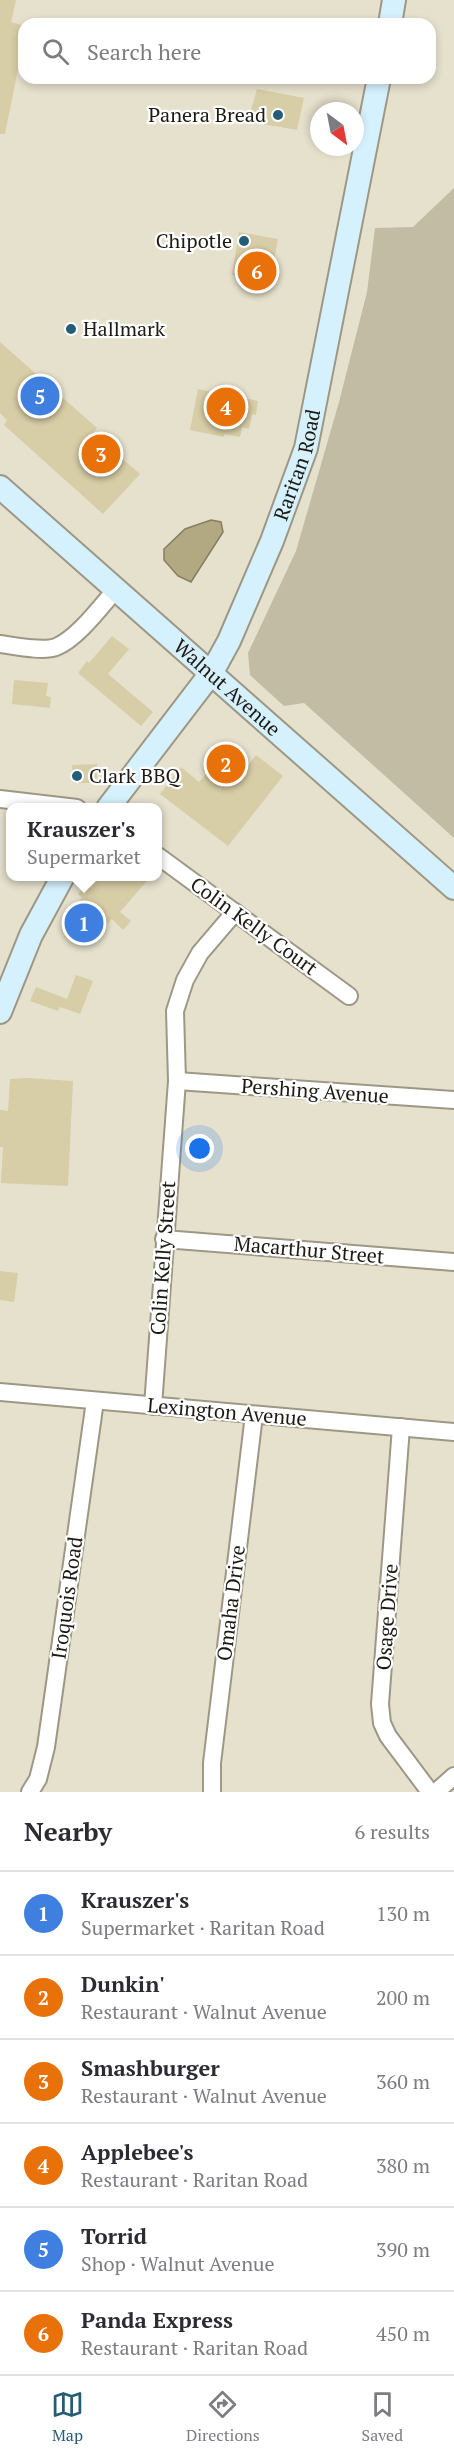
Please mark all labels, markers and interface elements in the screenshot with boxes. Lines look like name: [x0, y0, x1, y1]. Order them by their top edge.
search box: [18, 18, 436, 84]
icon: search: [39, 35, 72, 68]
text: Search here: [87, 37, 201, 66]
place label: Panera Bread: [148, 101, 266, 128]
north arrow: [310, 102, 364, 156]
marker: Panera Bread: [271, 108, 285, 122]
place label: Chipotle: [156, 227, 232, 254]
marker: Chipotle: [237, 234, 251, 248]
pin: 6: [238, 248, 276, 294]
place label: Hallmark: [83, 315, 166, 342]
marker: Hallmark: [64, 322, 78, 336]
pin: 5: [20, 374, 60, 418]
pin: 4: [206, 384, 246, 430]
street label: Raritan Road: [267, 407, 326, 524]
pin: 3: [82, 432, 120, 476]
street label: Walnut Avenue: [168, 633, 287, 742]
pin: 2: [206, 742, 246, 786]
place label: Clark BBQ: [89, 762, 181, 789]
marker: Clark BBQ: [70, 769, 84, 783]
popup: [6, 803, 162, 881]
text: Krauszer's: [27, 814, 135, 843]
text: Supermarket: [27, 843, 141, 870]
street label: Colin Kelly Court: [185, 870, 324, 981]
pin: 1: [64, 900, 104, 946]
street label: Pershing Avenue: [240, 1072, 390, 1109]
your location: [185, 1134, 214, 1163]
street label: Colin Kelly Street: [144, 1179, 181, 1336]
street label: Macarthur Street: [233, 1229, 386, 1270]
street label: Lexington Avenue: [146, 1391, 308, 1432]
street label: Iroquois Road: [45, 1535, 88, 1661]
street label: Omaha Drive: [210, 1543, 251, 1662]
street label: Osage Drive: [369, 1563, 404, 1671]
text: Nearby: [24, 1814, 112, 1848]
text: 6 results: [355, 1818, 430, 1845]
text: Krauszer's: [81, 1885, 189, 1914]
text: 1: [38, 1900, 49, 1927]
text: 130 m: [376, 1900, 430, 1927]
text: Supermarket · Raritan Road: [81, 1914, 325, 1941]
text: Dunkin': [81, 1969, 165, 1998]
text: 2: [38, 1984, 49, 2011]
text: 200 m: [376, 1984, 430, 2011]
text: Restaurant · Walnut Avenue: [81, 1998, 327, 2025]
text: Smashburger: [81, 2053, 220, 2082]
text: 3: [38, 2068, 49, 2095]
text: 360 m: [376, 2068, 430, 2095]
text: Restaurant · Walnut Avenue: [81, 2082, 327, 2109]
text: Applebee's: [81, 2137, 194, 2166]
text: 4: [38, 2152, 49, 2179]
text: 380 m: [376, 2152, 430, 2179]
text: Restaurant · Raritan Road: [81, 2166, 308, 2193]
text: Torrid: [81, 2221, 147, 2250]
text: 5: [38, 2236, 49, 2263]
text: 390 m: [376, 2236, 430, 2263]
text: Shop · Walnut Avenue: [81, 2250, 275, 2277]
text: Panda Express: [81, 2305, 233, 2334]
text: 6: [38, 2320, 49, 2347]
text: 450 m: [376, 2320, 430, 2347]
text: Restaurant · Raritan Road: [81, 2334, 308, 2361]
tab: Map: [51, 2388, 84, 2446]
tab: Directions: [186, 2388, 260, 2446]
tab: Saved: [362, 2388, 403, 2446]

